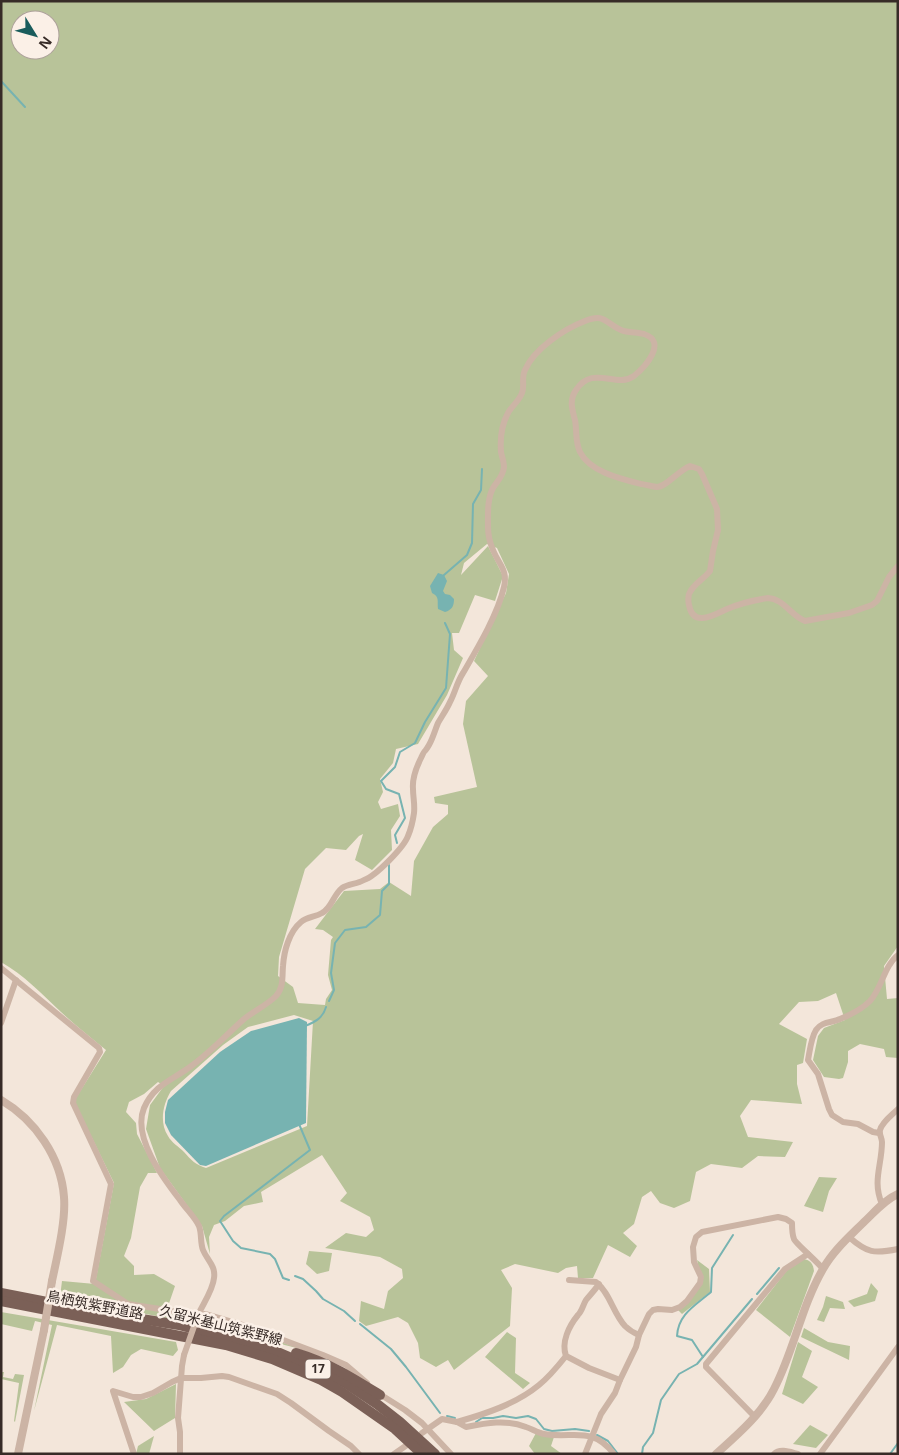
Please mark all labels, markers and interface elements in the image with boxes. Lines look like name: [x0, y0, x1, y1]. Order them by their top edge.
north arrow: [10, 10, 60, 60]
text: N: [35, 33, 57, 53]
street label: 鳥栖筑紫野道路: [45, 1286, 145, 1323]
street label: 久留米基山筑紫野線: [158, 1300, 285, 1349]
road number: 17: [306, 1360, 330, 1378]

